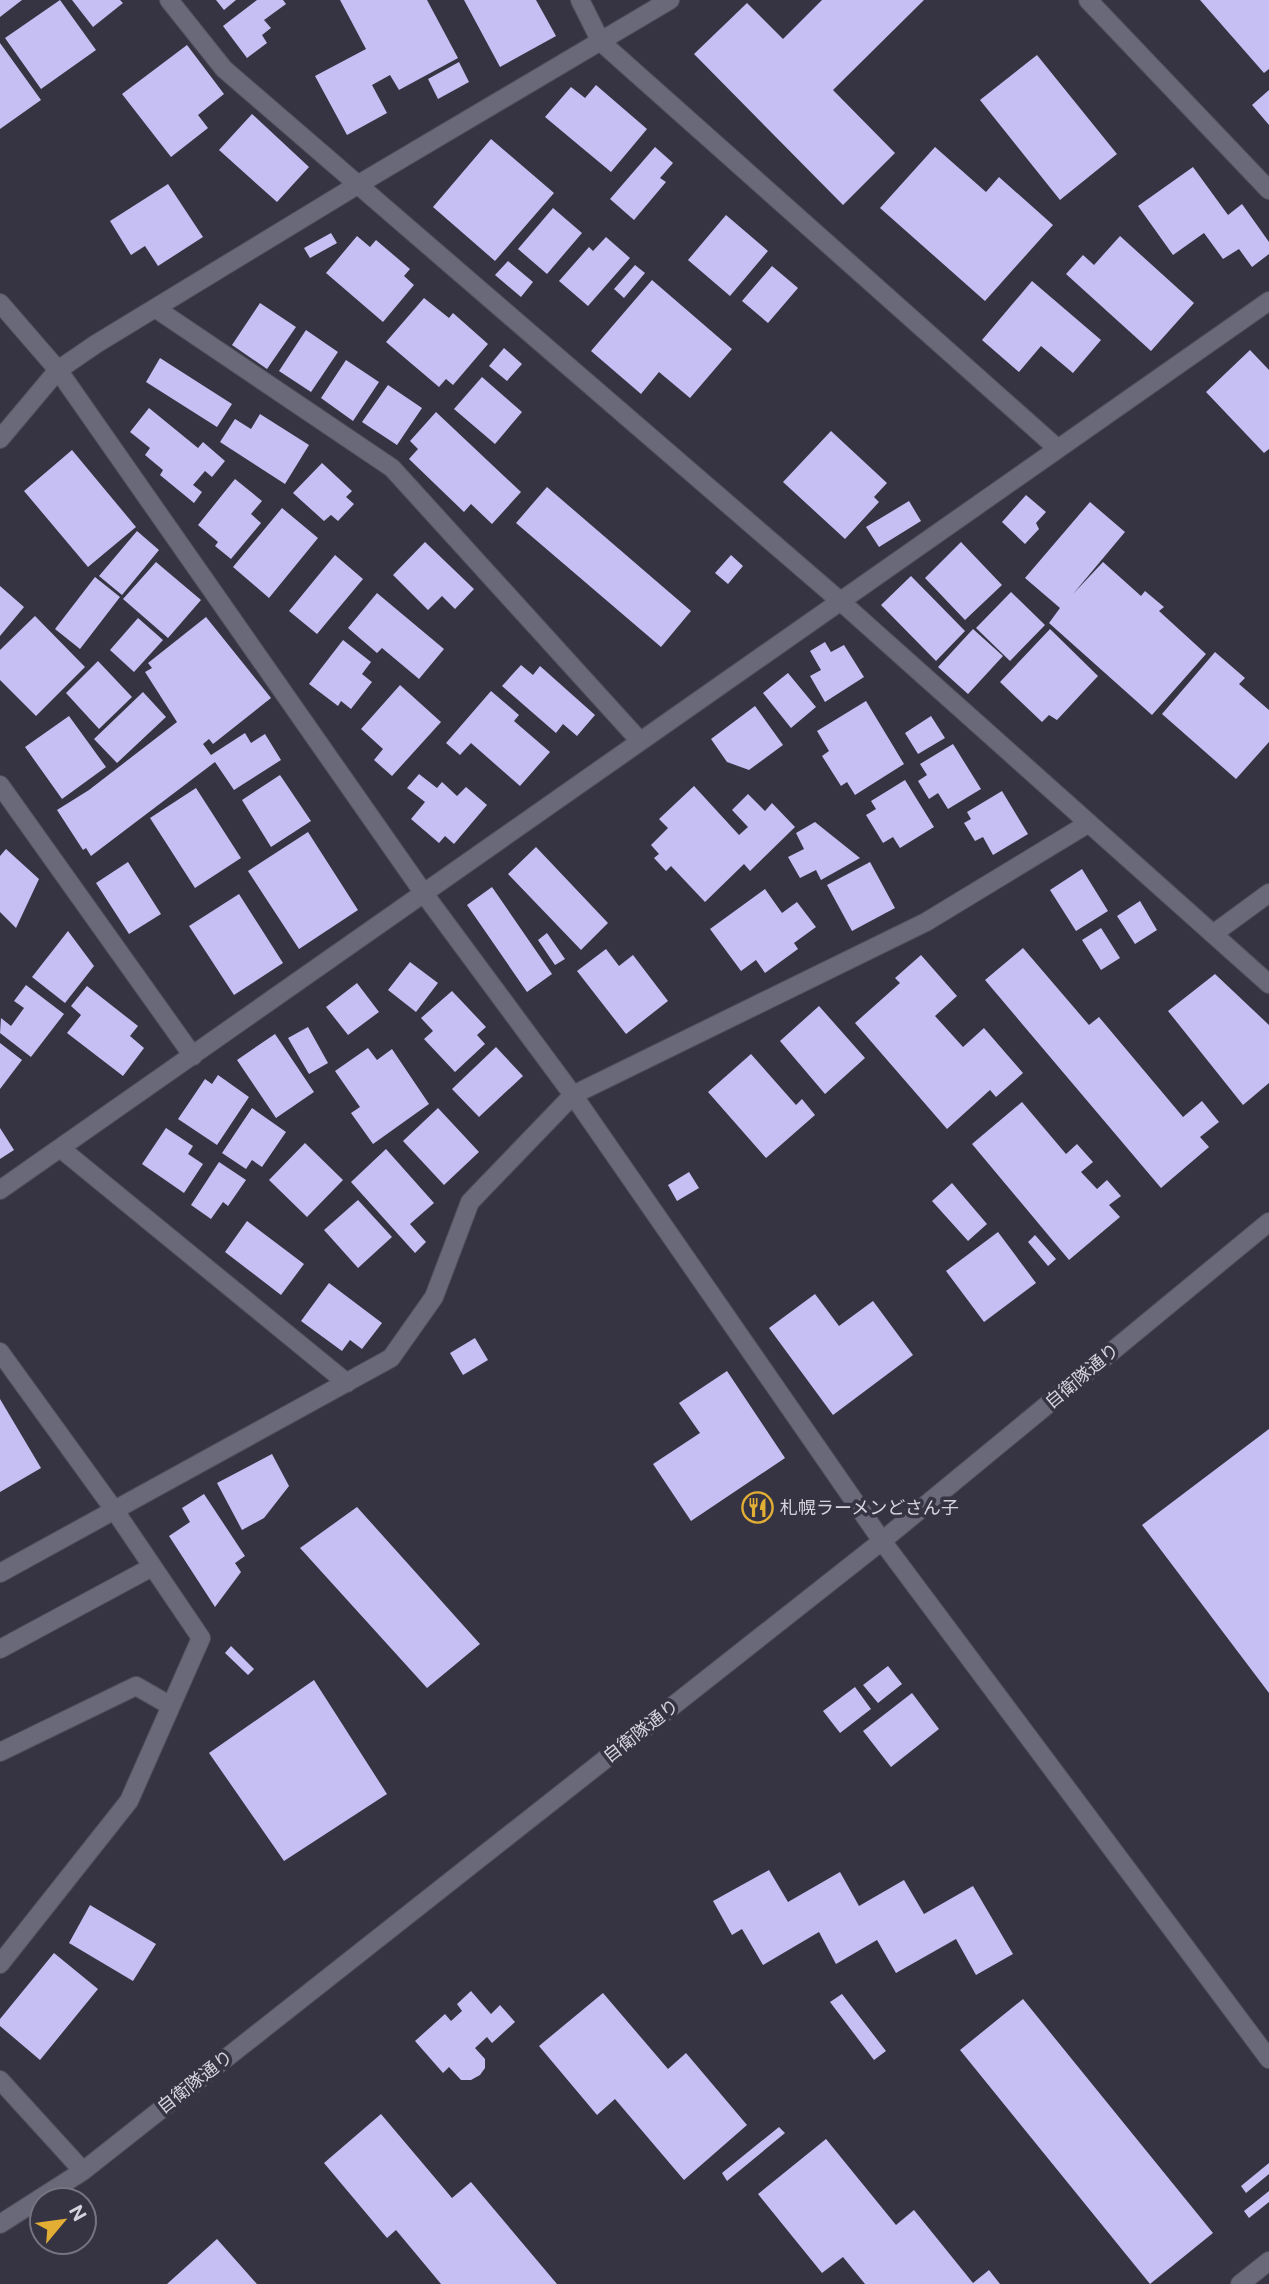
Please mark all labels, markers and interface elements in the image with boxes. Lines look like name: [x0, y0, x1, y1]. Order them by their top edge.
street label: 自衛隊通り: [1040, 1339, 1123, 1413]
restaurant icon: 札幌ラーメンどさん子: [740, 1491, 774, 1525]
place label: 札幌ラーメンどさん子: [780, 1497, 959, 1518]
street label: 自衛隊通り: [599, 1695, 683, 1767]
street label: 自衛隊通り: [153, 2046, 237, 2118]
north arrow: [28, 2186, 98, 2256]
text: N: [65, 2201, 91, 2225]

